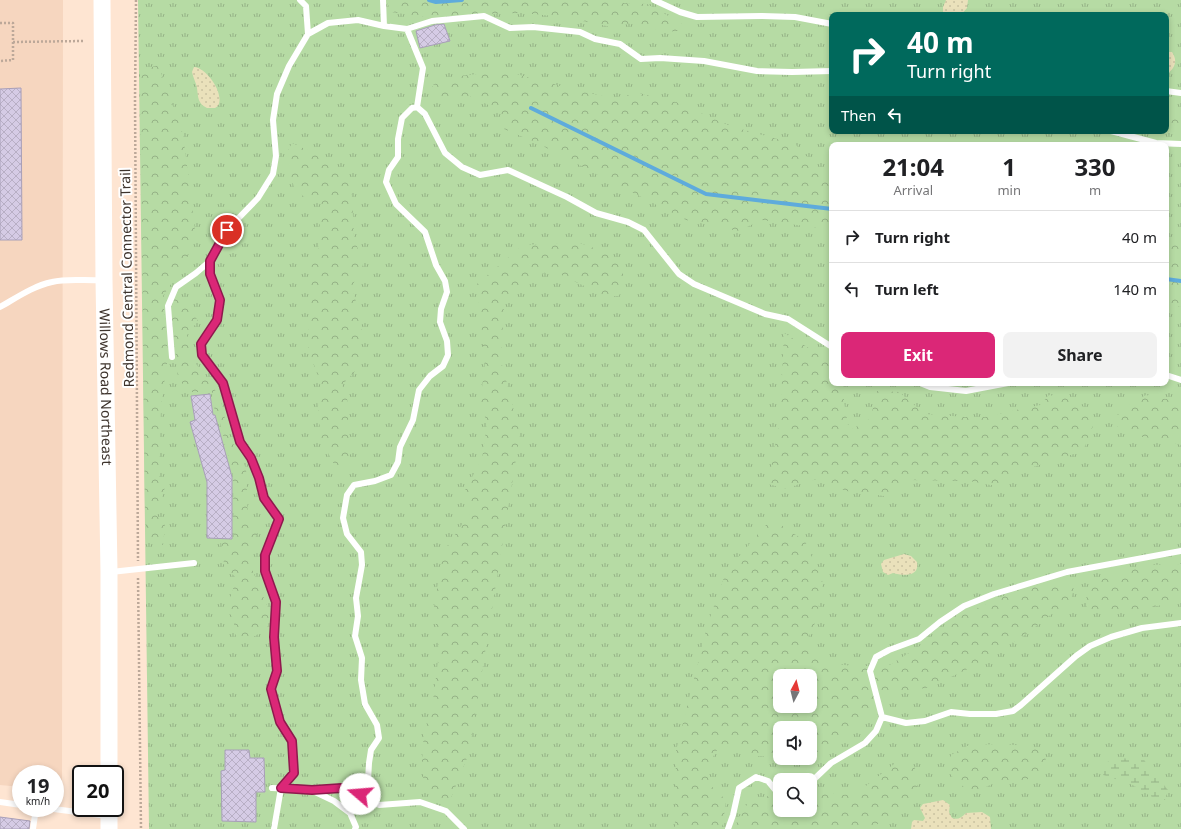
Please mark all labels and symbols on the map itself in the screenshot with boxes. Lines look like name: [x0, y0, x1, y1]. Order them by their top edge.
street label: Redmond Central Connector Trail: [115, 169, 138, 387]
pin: [210, 213, 244, 247]
street label: Willows Road Northeast: [95, 308, 117, 466]
north arrow: [773, 669, 817, 713]
speed limit sign: 20: [72, 765, 124, 817]
position arrow: [339, 773, 381, 815]

